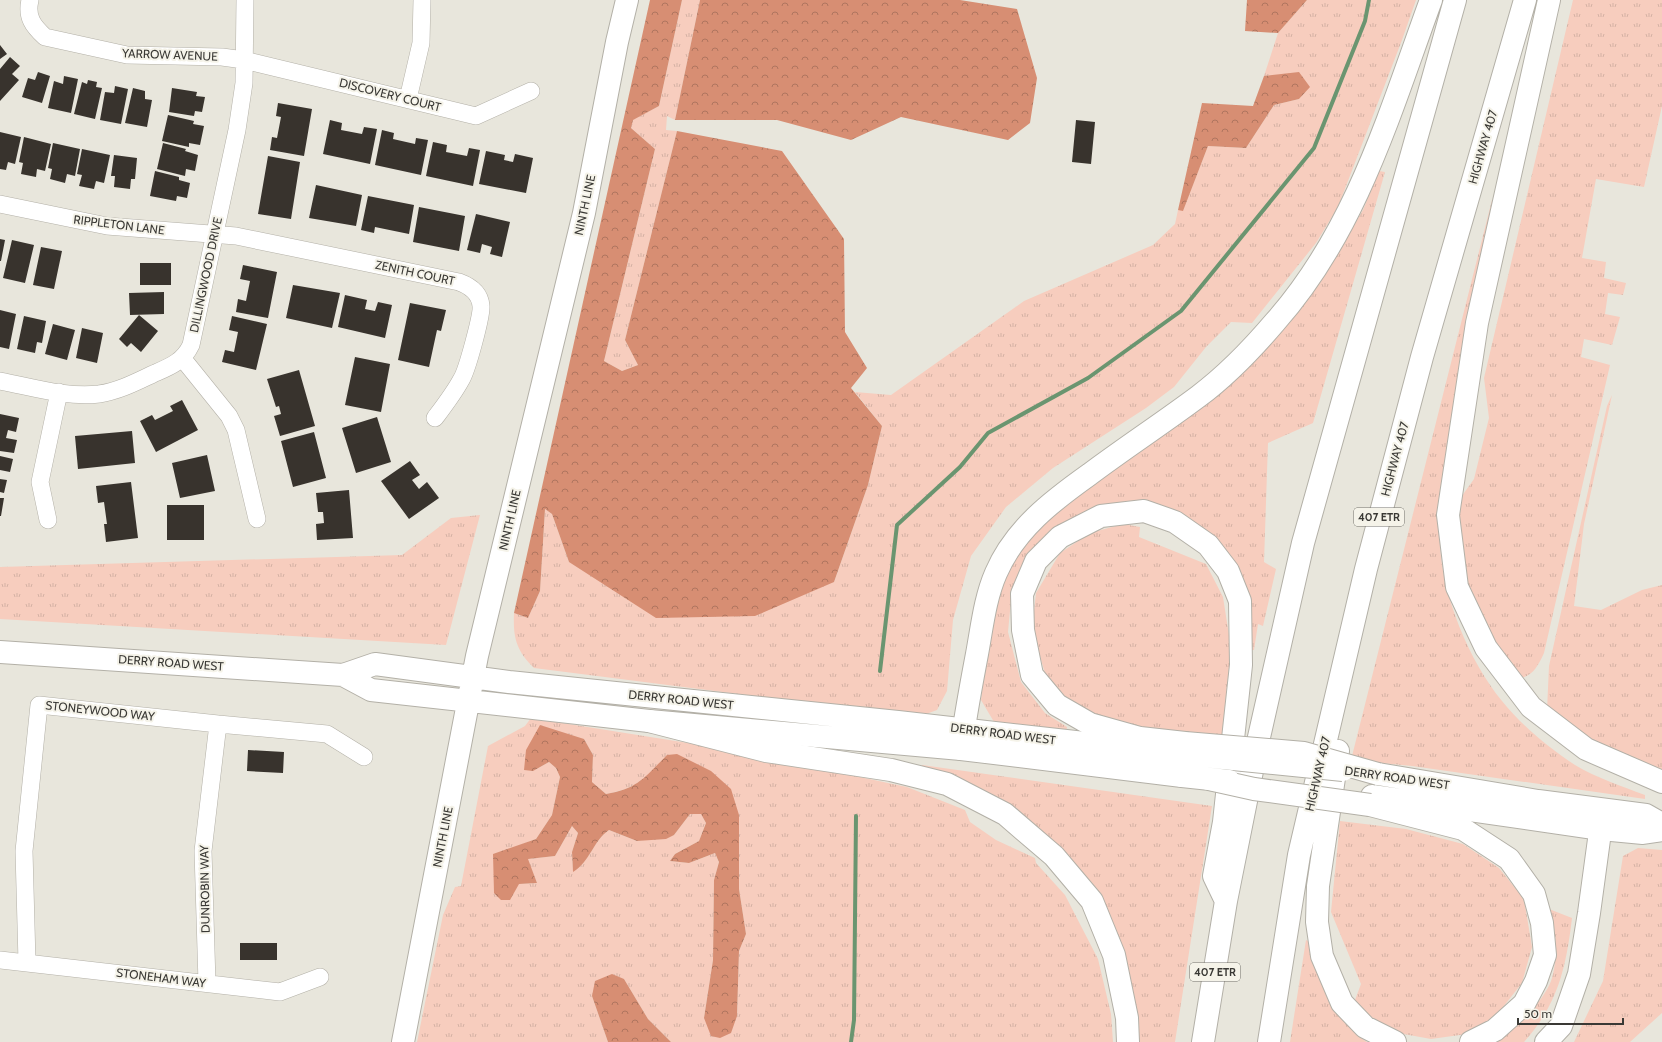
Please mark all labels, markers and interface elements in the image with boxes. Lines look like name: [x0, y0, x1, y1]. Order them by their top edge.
street label: YARROW AVENUE: [121, 45, 218, 64]
street label: DISCOVERY COURT: [338, 75, 443, 115]
street label: HIGHWAY 407: [1465, 108, 1500, 186]
street label: NINTH LINE: [571, 173, 598, 237]
street label: RIPPLETON LANE: [73, 211, 166, 238]
street label: DILLINGWOOD DRIVE: [186, 216, 225, 334]
street label: ZENITH COURT: [374, 257, 457, 288]
street label: HIGHWAY 407: [1377, 420, 1412, 498]
street label: NINTH LINE: [495, 488, 524, 552]
road number: 407 ETR: [1354, 508, 1404, 526]
street label: DERRY ROAD WEST: [118, 651, 225, 674]
street label: DERRY ROAD WEST: [628, 687, 735, 713]
street label: STONEYWOOD WAY: [45, 697, 156, 724]
street label: DERRY ROAD WEST: [950, 720, 1057, 747]
street label: HIGHWAY 407: [1302, 735, 1333, 813]
street label: DERRY ROAD WEST: [1344, 763, 1451, 792]
street label: NINTH LINE: [429, 805, 456, 869]
street label: DUNROBIN WAY: [196, 845, 213, 933]
road number: 407 ETR: [1190, 963, 1240, 981]
street label: STONEHAM WAY: [115, 965, 207, 990]
scale bar: [1518, 1000, 1623, 1026]
text: 50 m: [1524, 1006, 1552, 1021]

